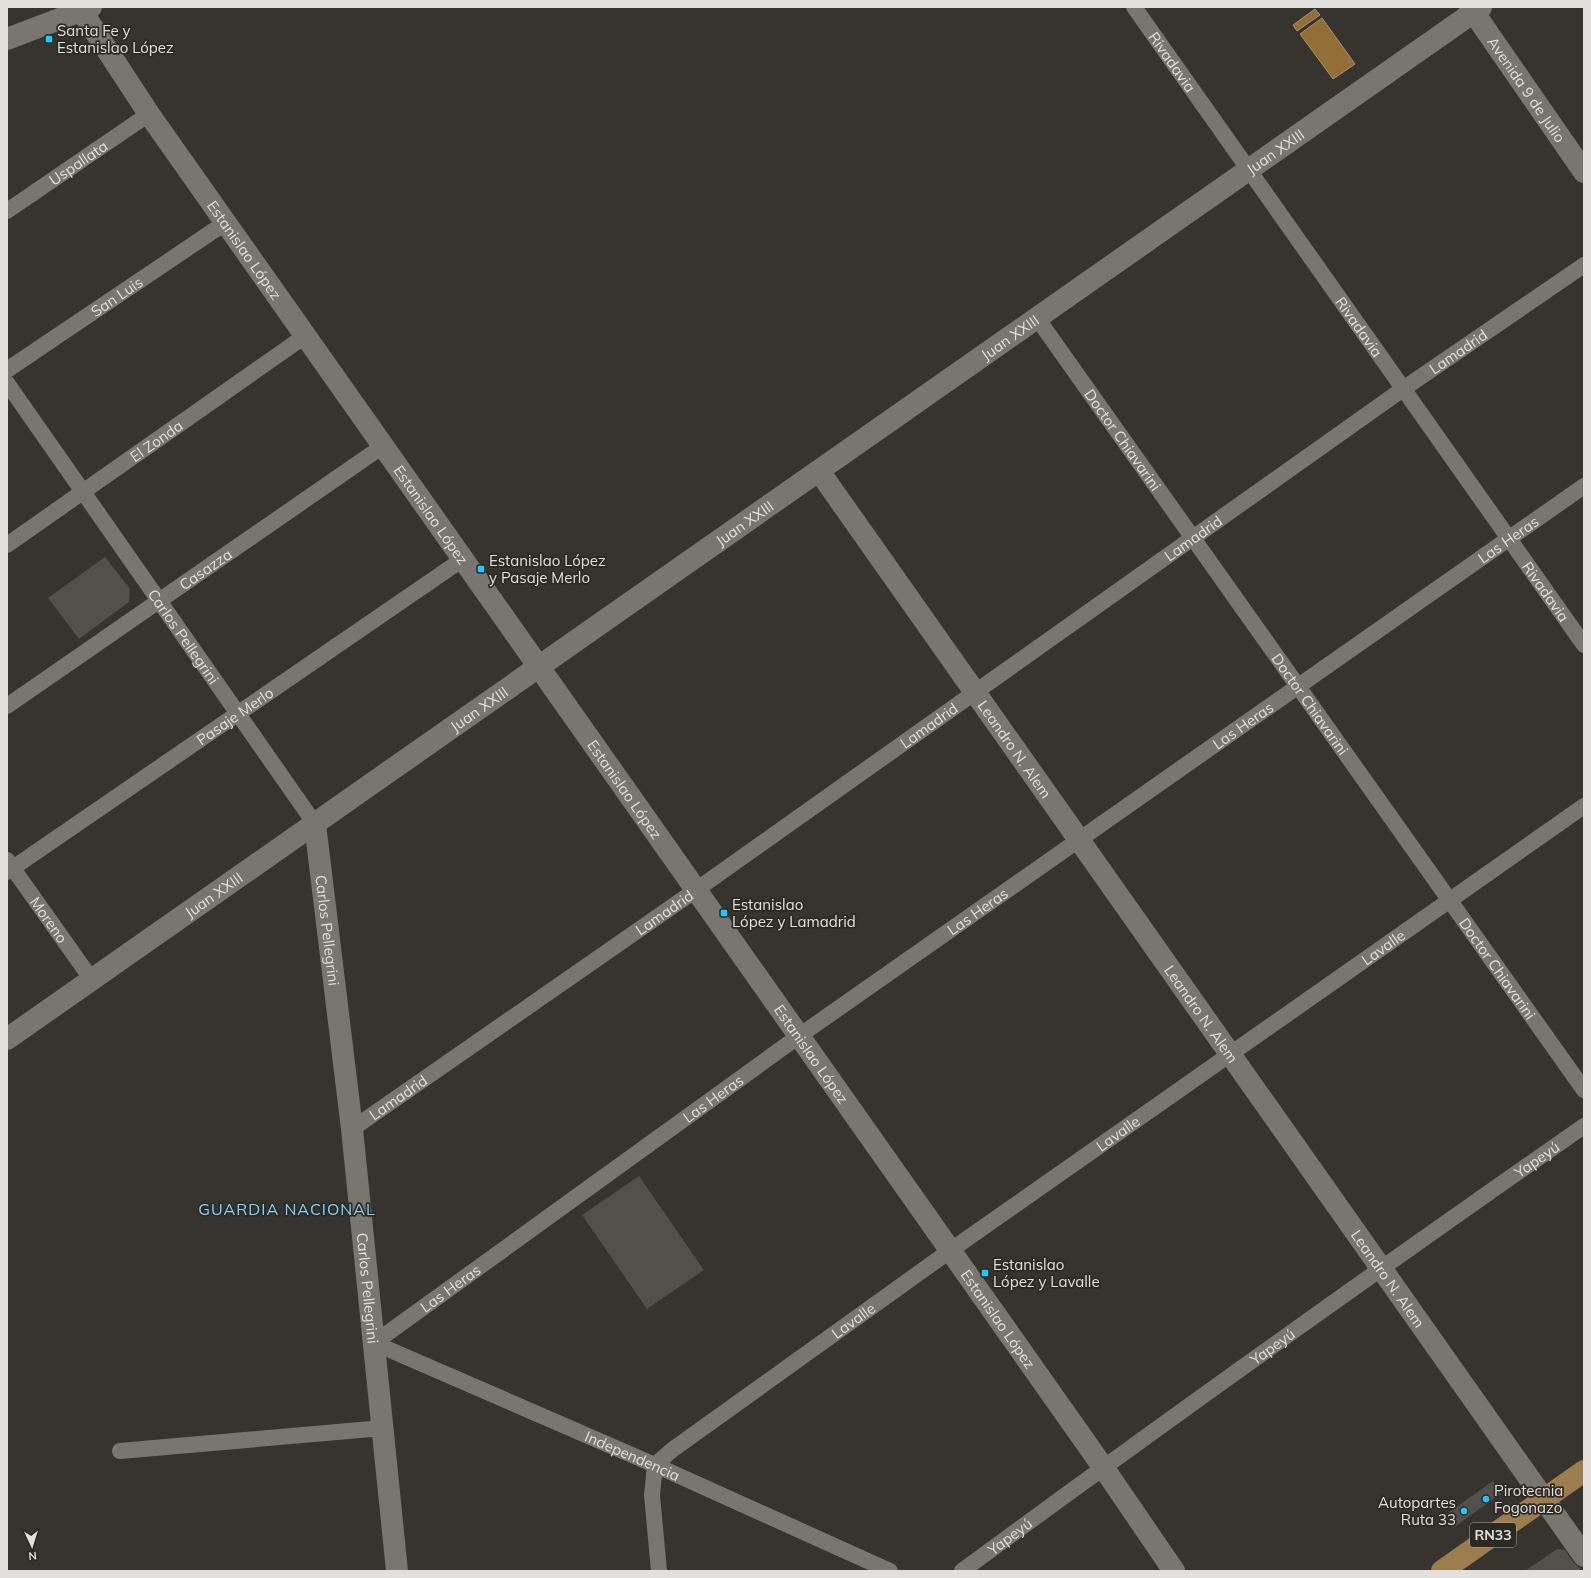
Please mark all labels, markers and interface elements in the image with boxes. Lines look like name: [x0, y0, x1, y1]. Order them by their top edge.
place label: Santa Fe y Estanislao López: [57, 21, 174, 57]
street label: Rivadavia: [1145, 28, 1200, 96]
street label: Avenida 9 de Julio: [1484, 33, 1570, 146]
marker: Santa Fe y Estanislao López: [44, 34, 54, 44]
street label: Juan XXIII: [1242, 124, 1308, 178]
street label: Uspallata: [45, 136, 111, 189]
street label: Estanislao López: [203, 197, 286, 303]
street label: San Luis: [87, 272, 146, 321]
street label: Rivadavia: [1332, 293, 1387, 360]
street label: Juan XXIII: [977, 310, 1042, 364]
street label: Lamadrid: [1425, 325, 1491, 378]
street label: Doctor Chiavarini: [1081, 385, 1166, 494]
street label: El Zonda: [126, 415, 186, 466]
street label: Estanislao López: [390, 461, 473, 568]
street label: Juan XXIII: [712, 496, 777, 550]
street label: Lamadrid: [1160, 511, 1226, 565]
street label: Las Heras: [1474, 511, 1542, 567]
street label: Casazza: [175, 544, 235, 594]
place label: Estanislao López y Pasaje Merlo: [489, 551, 606, 587]
street label: Rivadavia: [1518, 557, 1574, 625]
marker: Estanislao López y Pasaje Merlo: [476, 564, 486, 574]
street label: Carlos Pellegrini: [144, 585, 224, 687]
street label: Doctor Chiavarini: [1268, 649, 1353, 758]
street label: Juan XXIII: [446, 682, 512, 736]
street label: Pasaje Merlo: [192, 683, 277, 749]
street label: Leandro N. Alem: [974, 696, 1056, 802]
street label: Las Heras: [1209, 697, 1277, 753]
street label: Lamadrid: [896, 698, 961, 752]
street label: Estanislao López: [584, 736, 667, 843]
street label: Juan XXIII: [181, 868, 246, 921]
street label: Carlos Pellegrini: [312, 874, 344, 987]
street label: Las Heras: [943, 883, 1011, 939]
street label: Lamadrid: [631, 885, 697, 939]
street label: Moreno: [26, 893, 72, 946]
place label: Estanislao López y Lamadrid: [732, 895, 856, 931]
marker: Estanislao López y Lamadrid: [719, 908, 729, 918]
street label: Doctor Chiavarini: [1455, 914, 1540, 1023]
street label: Lavalle: [1357, 925, 1409, 969]
street label: Leandro N. Alem: [1161, 961, 1243, 1066]
street label: Estanislao López: [770, 1001, 853, 1107]
street label: Lamadrid: [365, 1070, 431, 1124]
street label: Las Heras: [679, 1070, 747, 1126]
street label: Lavalle: [1092, 1111, 1143, 1155]
street label: Yapeyú: [1510, 1137, 1563, 1182]
district label: GUARDIA NACIONAL: [198, 1199, 376, 1219]
street label: Leandro N. Alem: [1347, 1226, 1429, 1331]
street label: Carlos Pellegrini: [353, 1232, 383, 1344]
place label: Estanislao López y Lavalle: [993, 1255, 1100, 1291]
street label: Las Heras: [416, 1260, 484, 1316]
street label: Estanislao López: [957, 1266, 1040, 1372]
marker: Estanislao López y Lavalle: [980, 1268, 990, 1278]
street label: Lavalle: [828, 1298, 879, 1342]
street label: Yapeyú: [1245, 1324, 1298, 1369]
street label: Independencia: [582, 1426, 683, 1485]
place label: Pirotecnia Fogonazo: [1494, 1481, 1563, 1517]
place label: Autopartes Ruta 33: [1378, 1493, 1456, 1529]
marker: Pirotecnia Fogonazo: [1481, 1494, 1491, 1504]
marker: Autopartes Ruta 33: [1459, 1506, 1469, 1516]
street label: Yapeyú: [983, 1513, 1036, 1559]
road number: RN33: [1470, 1523, 1516, 1547]
north arrow: [12, 1526, 52, 1566]
text: N: [28, 1549, 37, 1563]

